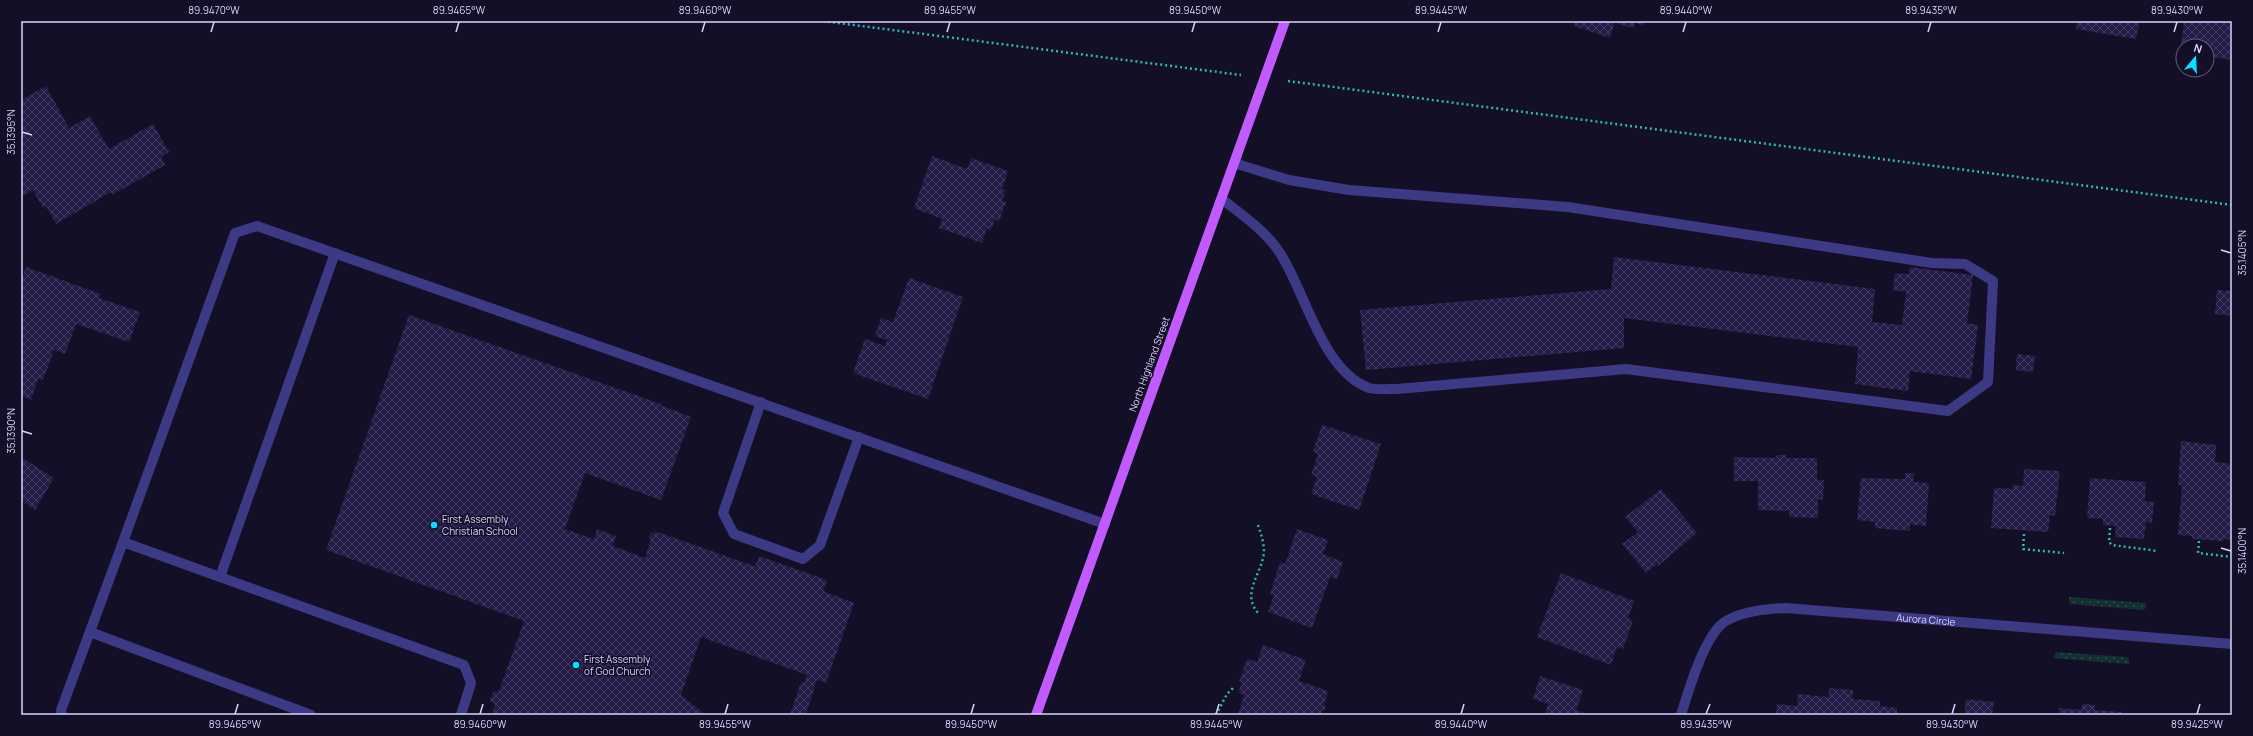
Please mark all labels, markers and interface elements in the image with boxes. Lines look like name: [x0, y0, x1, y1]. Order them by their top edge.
text: 89.9470°W: [188, 3, 240, 17]
text: 89.9465°W: [433, 3, 486, 17]
text: 89.9460°W: [679, 3, 732, 17]
text: 89.9455°W: [924, 3, 977, 17]
text: 89.9450°W: [1169, 3, 1222, 17]
text: 89.9445°W: [1415, 3, 1468, 17]
text: 89.9440°W: [1660, 3, 1713, 17]
text: 89.9435°W: [1905, 3, 1957, 17]
text: 89.9430°W: [2151, 3, 2204, 17]
north arrow: [2175, 38, 2215, 78]
text: N: [2192, 40, 2204, 56]
text: 35.1395°N: [4, 109, 18, 155]
text: 35.1405°N: [2235, 230, 2249, 276]
street label: North Highland Street: [1125, 314, 1173, 414]
text: 35.1390°N: [4, 408, 18, 454]
place label: First Assembly Christian School: [442, 512, 518, 538]
marker: First Assembly Christian School: [429, 520, 439, 530]
text: 35.1400°N: [2235, 528, 2249, 574]
street label: Aurora Circle: [1896, 610, 1956, 629]
place label: First Assembly of God Church: [584, 652, 651, 678]
marker: First Assembly of God Church: [571, 660, 581, 670]
text: 89.9465°W: [209, 717, 262, 731]
text: 89.9460°W: [454, 717, 507, 731]
text: 89.9455°W: [699, 717, 752, 731]
text: 89.9450°W: [945, 717, 998, 731]
text: 89.9445°W: [1190, 717, 1243, 731]
text: 89.9440°W: [1435, 717, 1488, 731]
text: 89.9435°W: [1680, 717, 1732, 731]
text: 89.9430°W: [1926, 717, 1979, 731]
text: 89.9425°W: [2171, 717, 2224, 731]

